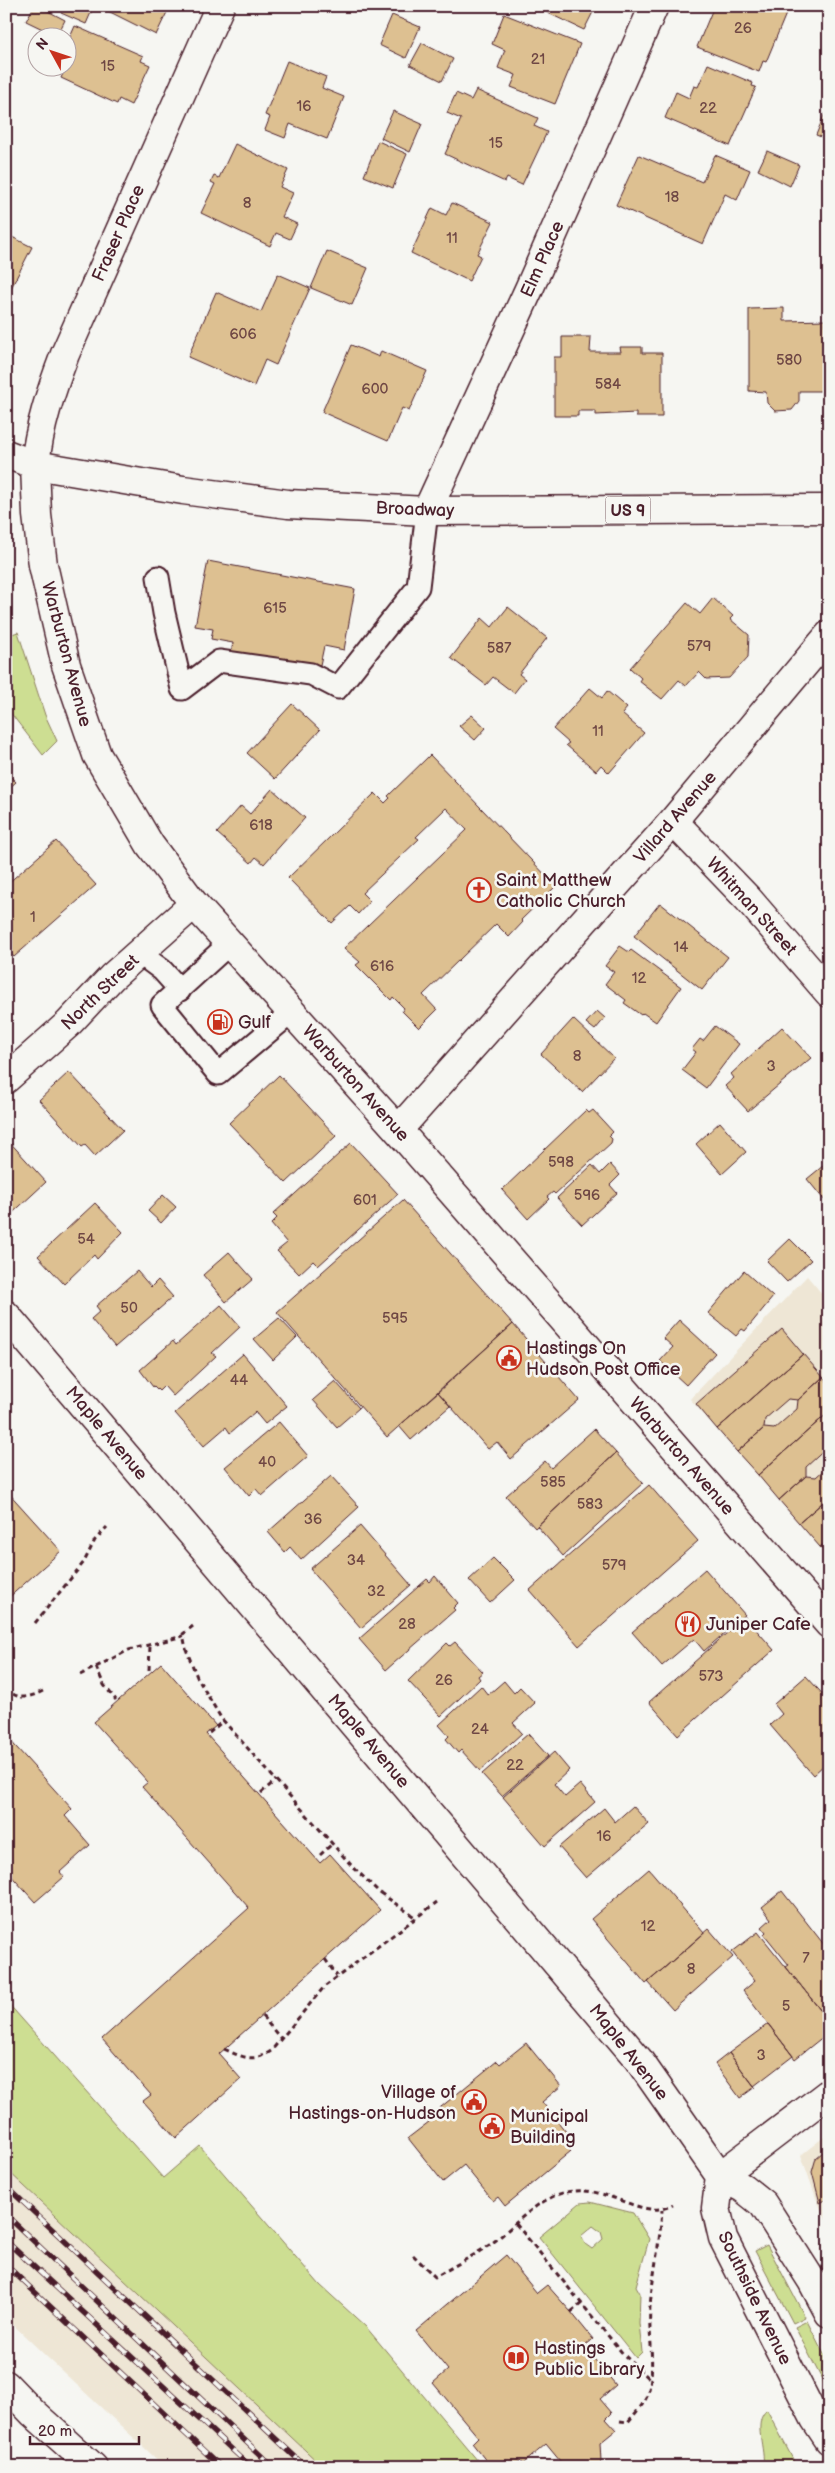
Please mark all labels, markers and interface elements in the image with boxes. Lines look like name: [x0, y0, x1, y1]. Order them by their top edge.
house number: 26: [734, 19, 752, 38]
north arrow: [28, 28, 78, 78]
text: N: [33, 34, 52, 53]
house number: 21: [531, 50, 545, 69]
house number: 15: [101, 57, 115, 76]
house number: 16: [297, 97, 311, 116]
house number: 22: [699, 99, 717, 118]
house number: 15: [489, 134, 503, 153]
street label: Fraser Place: [88, 181, 149, 285]
house number: 18: [665, 188, 680, 207]
house number: 8: [243, 194, 252, 213]
street label: Elm Place: [516, 218, 569, 301]
house number: 11: [446, 229, 458, 248]
house number: 606: [229, 325, 257, 344]
house number: 580: [776, 351, 802, 370]
house number: 584: [595, 375, 621, 394]
house number: 600: [362, 380, 389, 399]
road number: US 9: [606, 496, 650, 524]
street label: Broadway: [375, 498, 456, 521]
street label: Warburton Avenue: [37, 579, 96, 729]
house number: 615: [263, 599, 287, 618]
house number: 579: [687, 637, 711, 656]
house number: 587: [487, 639, 512, 658]
house number: 11: [592, 722, 604, 741]
street label: Villard Avenue: [630, 767, 721, 868]
house number: 618: [249, 816, 273, 835]
street label: Whitman Street: [702, 853, 801, 960]
place label: Saint Matthew Catholic Church: [496, 870, 626, 912]
church icon: Saint Matthew Catholic Church: [466, 877, 492, 903]
house number: 1: [30, 908, 36, 927]
house number: 14: [674, 938, 688, 957]
street label: North Street: [57, 950, 144, 1035]
house number: 616: [370, 957, 394, 976]
house number: 12: [632, 969, 646, 988]
fuel station icon: Gulf: [207, 1009, 233, 1035]
place label: Gulf: [238, 1012, 272, 1033]
street label: Warburton Avenue: [298, 1021, 414, 1146]
house number: 8: [573, 1047, 582, 1066]
house number: 3: [766, 1057, 776, 1076]
house number: 598: [548, 1153, 574, 1172]
house number: 596: [574, 1186, 600, 1205]
house number: 601: [353, 1191, 377, 1210]
house number: 54: [77, 1230, 95, 1249]
house number: 50: [120, 1299, 138, 1318]
house number: 595: [382, 1309, 408, 1328]
place label: Hastings On Hudson Post Office: [526, 1338, 681, 1380]
public building icon: Hastings On Hudson Post Office: [496, 1345, 522, 1371]
house number: 44: [230, 1371, 248, 1390]
street label: Maple Avenue: [61, 1382, 152, 1485]
street label: Warburton Avenue: [625, 1393, 739, 1520]
house number: 40: [258, 1453, 276, 1472]
house number: 585: [540, 1473, 566, 1492]
house number: 583: [577, 1495, 603, 1514]
house number: 36: [304, 1510, 322, 1529]
house number: 34: [347, 1551, 365, 1570]
house number: 579: [602, 1556, 626, 1575]
house number: 32: [367, 1582, 385, 1601]
restaurant icon: Juniper Cafe: [675, 1611, 701, 1637]
place label: Juniper Cafe: [706, 1614, 811, 1635]
house number: 28: [398, 1615, 416, 1634]
house number: 573: [698, 1667, 724, 1686]
house number: 26: [435, 1671, 453, 1690]
street label: Maple Avenue: [323, 1690, 414, 1793]
house number: 24: [471, 1720, 489, 1739]
house number: 22: [506, 1756, 524, 1775]
house number: 16: [597, 1827, 611, 1846]
house number: 12: [641, 1917, 655, 1936]
house number: 7: [802, 1949, 810, 1968]
house number: 8: [687, 1960, 696, 1979]
house number: 5: [782, 1997, 790, 2016]
street label: Maple Avenue: [585, 2000, 673, 2105]
house number: 3: [756, 2046, 766, 2065]
place label: Village of Hastings-on-Hudson: [288, 2082, 456, 2124]
public building icon: Village of Hastings-on-Hudson: [461, 2089, 487, 2115]
place label: Municipal Building: [510, 2106, 588, 2148]
public building icon: Municipal Building: [479, 2113, 505, 2139]
street label: Southside Avenue: [713, 2228, 796, 2369]
place label: Hastings Public Library: [534, 2338, 646, 2380]
library icon: Hastings Public Library: [503, 2345, 529, 2371]
scale bar: [30, 2413, 139, 2445]
text: 20 m: [38, 2422, 72, 2441]

